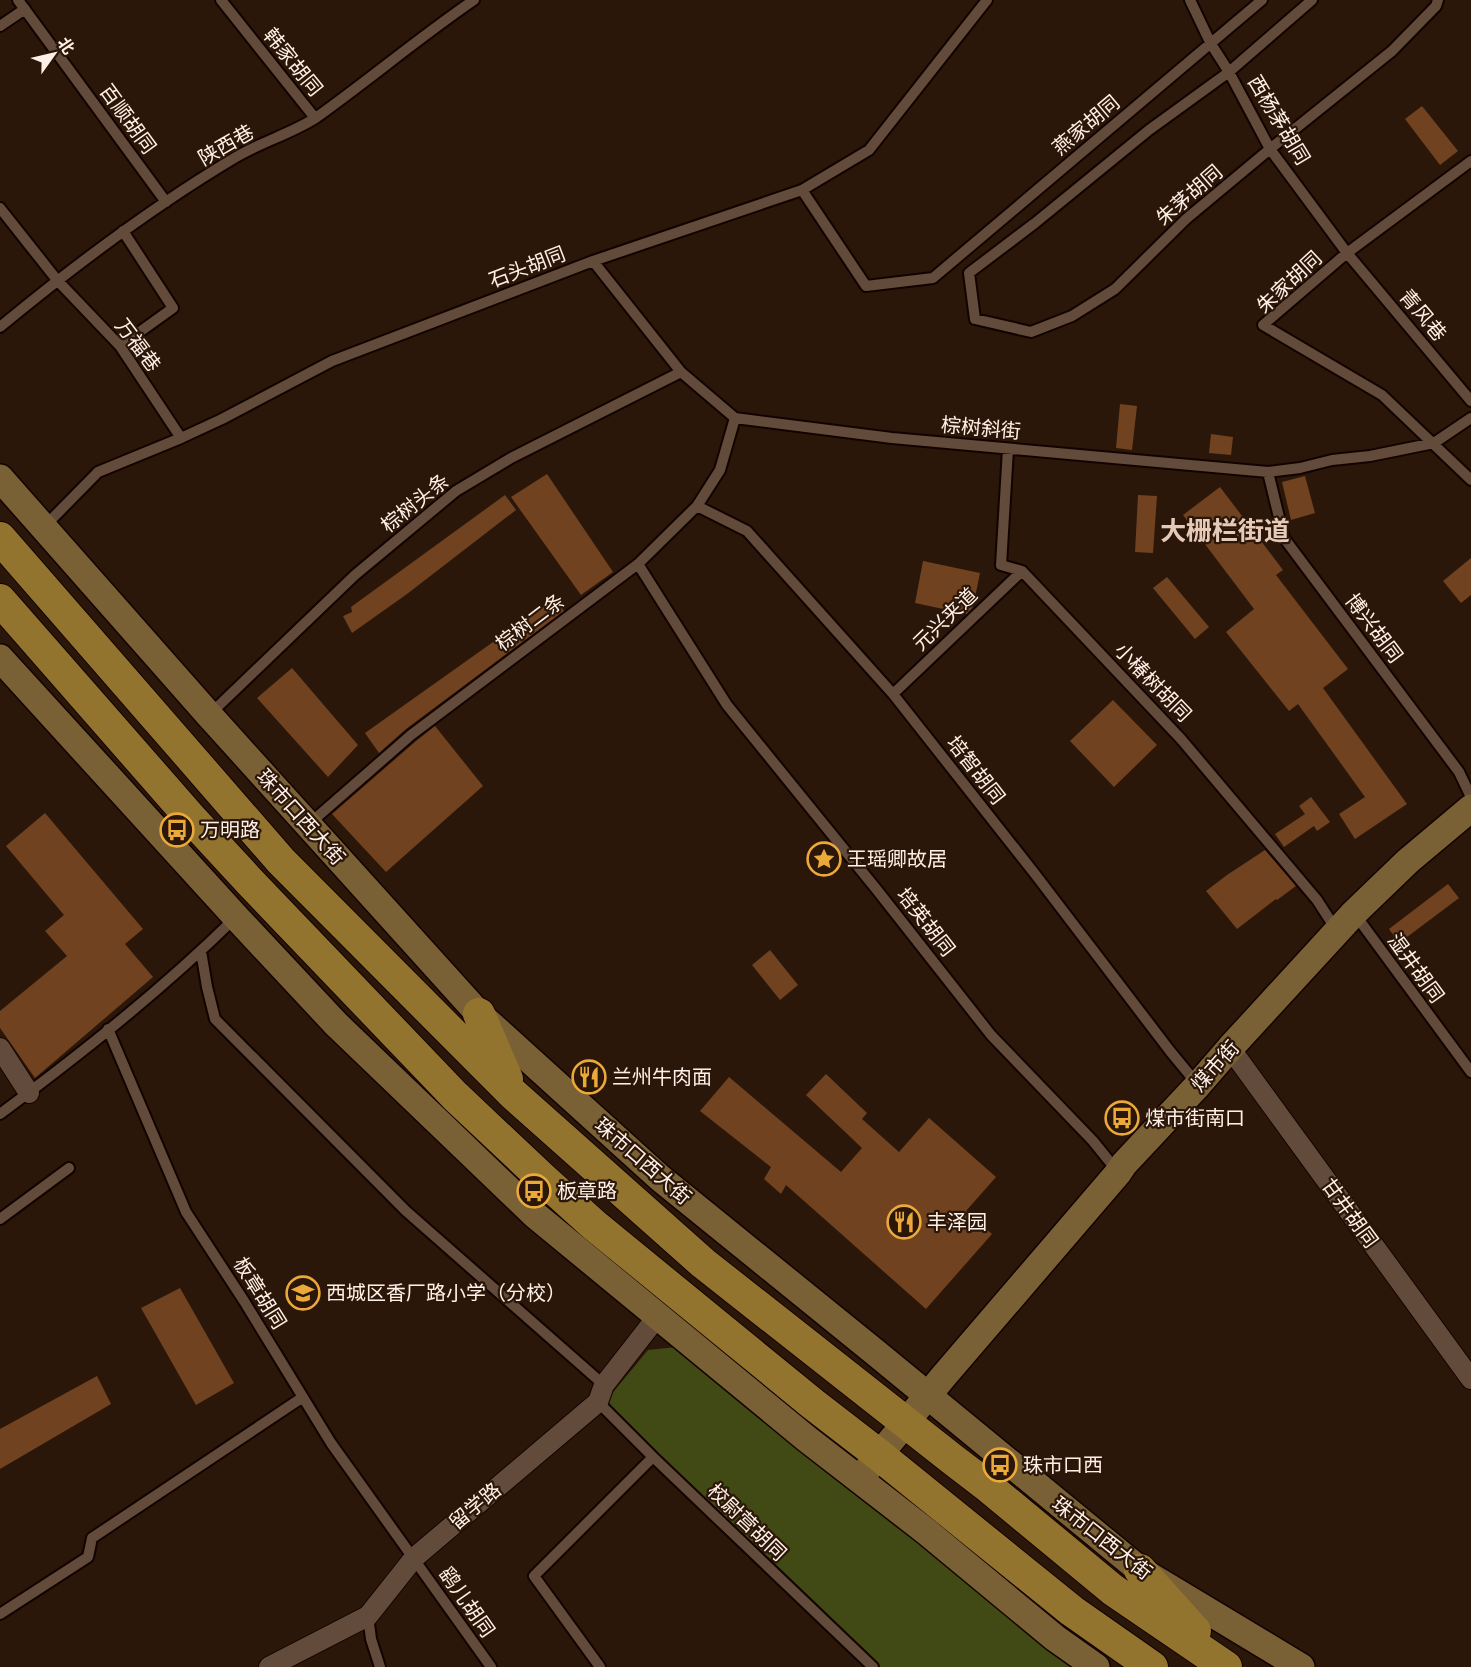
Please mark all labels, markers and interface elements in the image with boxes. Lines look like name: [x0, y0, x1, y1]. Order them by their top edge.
street label: 韩家胡同: [259, 23, 327, 101]
north arrow: [24, 24, 84, 84]
text: 北: [54, 34, 78, 58]
street label: 西杨茅胡同: [1243, 71, 1315, 169]
street label: 百顺胡同: [95, 80, 161, 158]
street label: 燕家胡同: [1048, 90, 1124, 160]
street label: 陕西巷: [194, 120, 258, 170]
street label: 朱茅胡同: [1151, 160, 1227, 230]
street label: 石头胡同: [485, 241, 569, 293]
street label: 朱家胡同: [1252, 246, 1326, 318]
street label: 青风巷: [1395, 284, 1451, 346]
street label: 万福巷: [110, 314, 166, 376]
street label: 棕树斜街: [940, 413, 1022, 443]
street label: 棕树头条: [376, 469, 454, 537]
district label: 大栅栏街道: [1160, 516, 1290, 546]
street label: 元兴夹道: [908, 583, 982, 655]
street label: 棕树二条: [491, 588, 569, 656]
street label: 博兴胡同: [1340, 589, 1408, 667]
street label: 小椿树胡同: [1110, 638, 1196, 726]
street label: 培智胡同: [942, 731, 1010, 809]
street label: 珠市口西大街: [252, 764, 350, 870]
bus stop icon: 万明路: [159, 812, 195, 848]
place label: 万明路: [200, 818, 260, 842]
place icon: 王瑶卿故居: [806, 841, 842, 877]
place label: 王瑶卿故居: [847, 847, 947, 871]
street label: 培英胡同: [892, 883, 960, 961]
street label: 湿井胡同: [1383, 929, 1449, 1007]
street label: 煤市街: [1186, 1036, 1244, 1096]
restaurant icon: 兰州牛肉面: [571, 1059, 607, 1095]
place label: 兰州牛肉面: [612, 1065, 712, 1089]
bus stop icon: 煤市街南口: [1104, 1100, 1140, 1136]
place label: 煤市街南口: [1145, 1106, 1245, 1130]
street label: 珠市口西大街: [590, 1113, 696, 1209]
bus stop icon: 板章路: [516, 1173, 552, 1209]
street label: 甘井胡同: [1317, 1174, 1383, 1252]
place label: 板章路: [557, 1179, 617, 1203]
restaurant icon: 丰泽园: [886, 1204, 922, 1240]
place label: 丰泽园: [927, 1210, 987, 1234]
street label: 板章胡同: [229, 1253, 291, 1333]
school or university icon: 西城区香厂路小学（分校）: [285, 1275, 321, 1311]
place label: 西城区香厂路小学（分校）: [326, 1281, 566, 1305]
bus stop icon: 珠市口西: [982, 1447, 1018, 1483]
place label: 珠市口西: [1023, 1453, 1103, 1477]
street label: 留学路: [444, 1478, 506, 1534]
street label: 校尉营胡同: [703, 1479, 791, 1565]
street label: 珠市口西大街: [1047, 1492, 1157, 1584]
street label: 鹞儿胡同: [434, 1562, 500, 1642]

